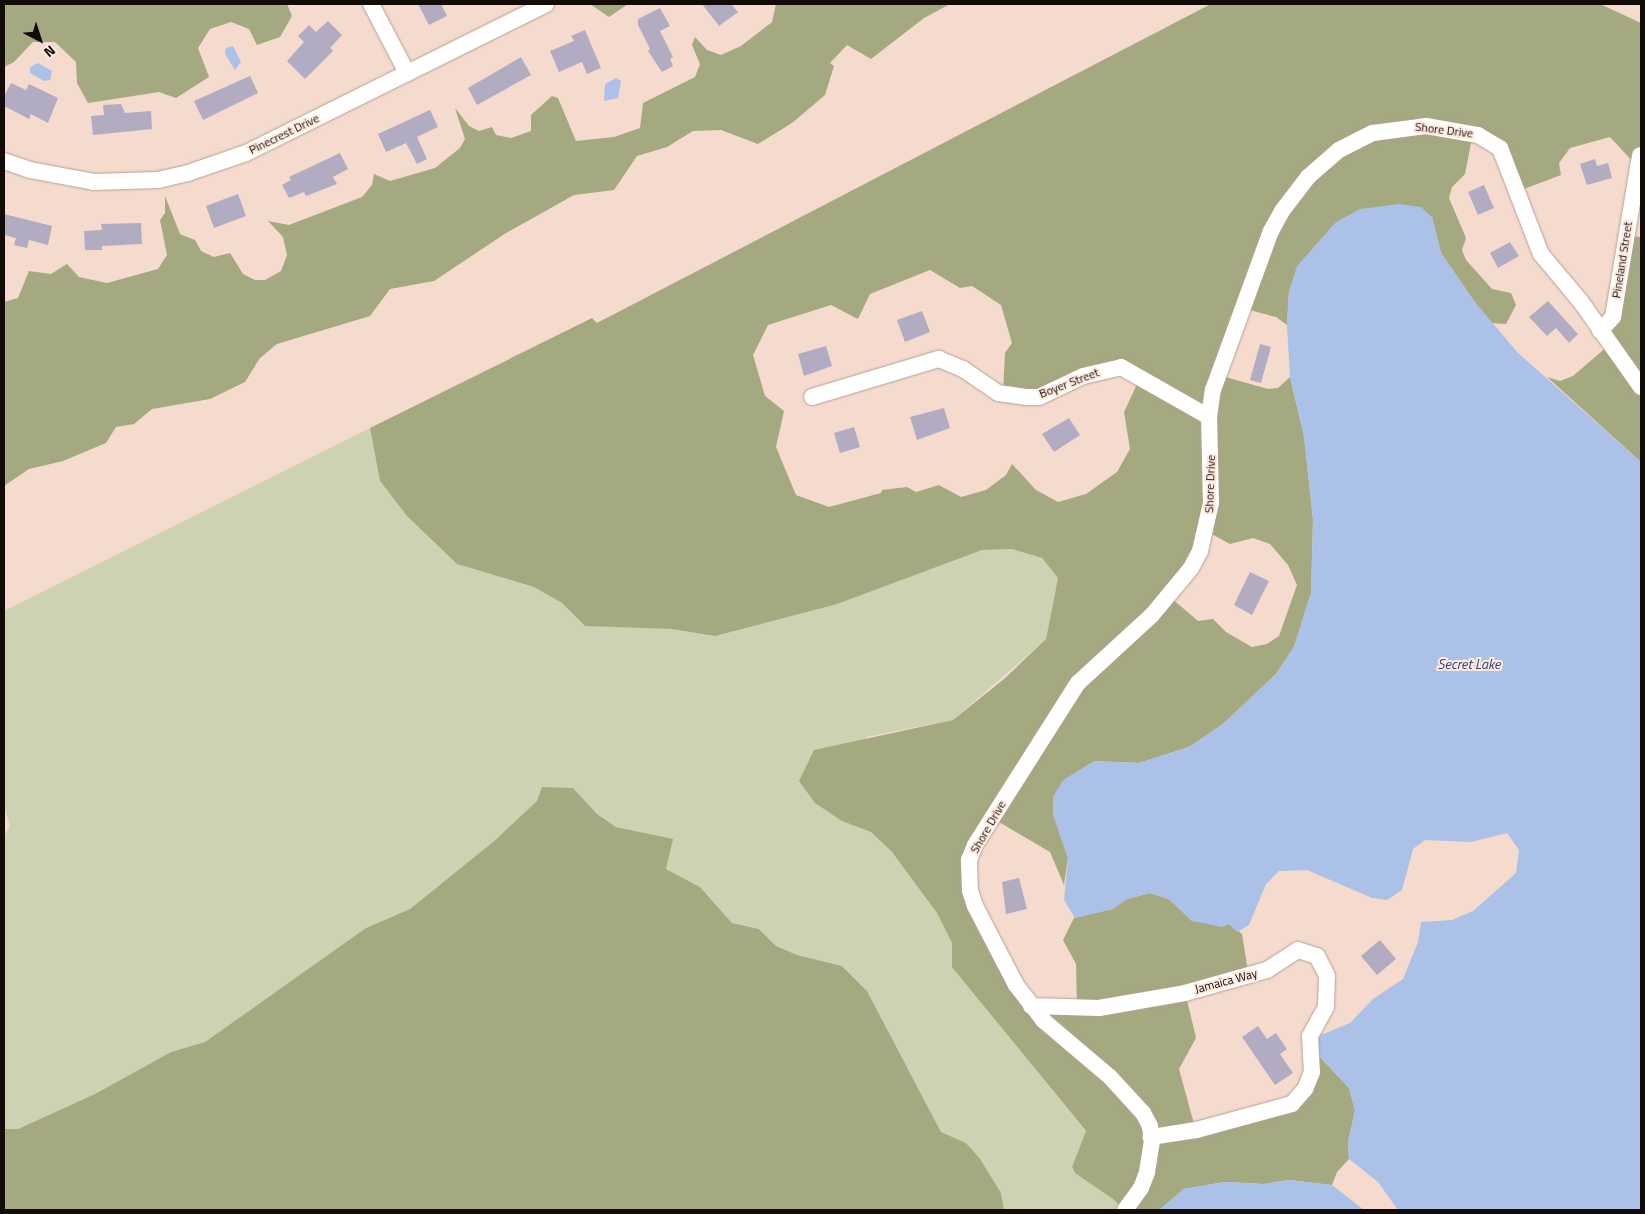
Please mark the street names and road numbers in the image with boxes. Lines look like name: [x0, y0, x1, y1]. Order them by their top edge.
street label: Pinecrest Drive: [247, 111, 321, 157]
street label: Shore Drive: [1414, 119, 1474, 141]
street label: Pineland Street: [1609, 221, 1635, 299]
street label: Boyer Street: [1037, 365, 1101, 401]
street label: Shore Drive: [1202, 455, 1218, 513]
street label: Shore Drive: [967, 798, 1009, 856]
street label: Jamaica Way: [1193, 966, 1259, 996]

